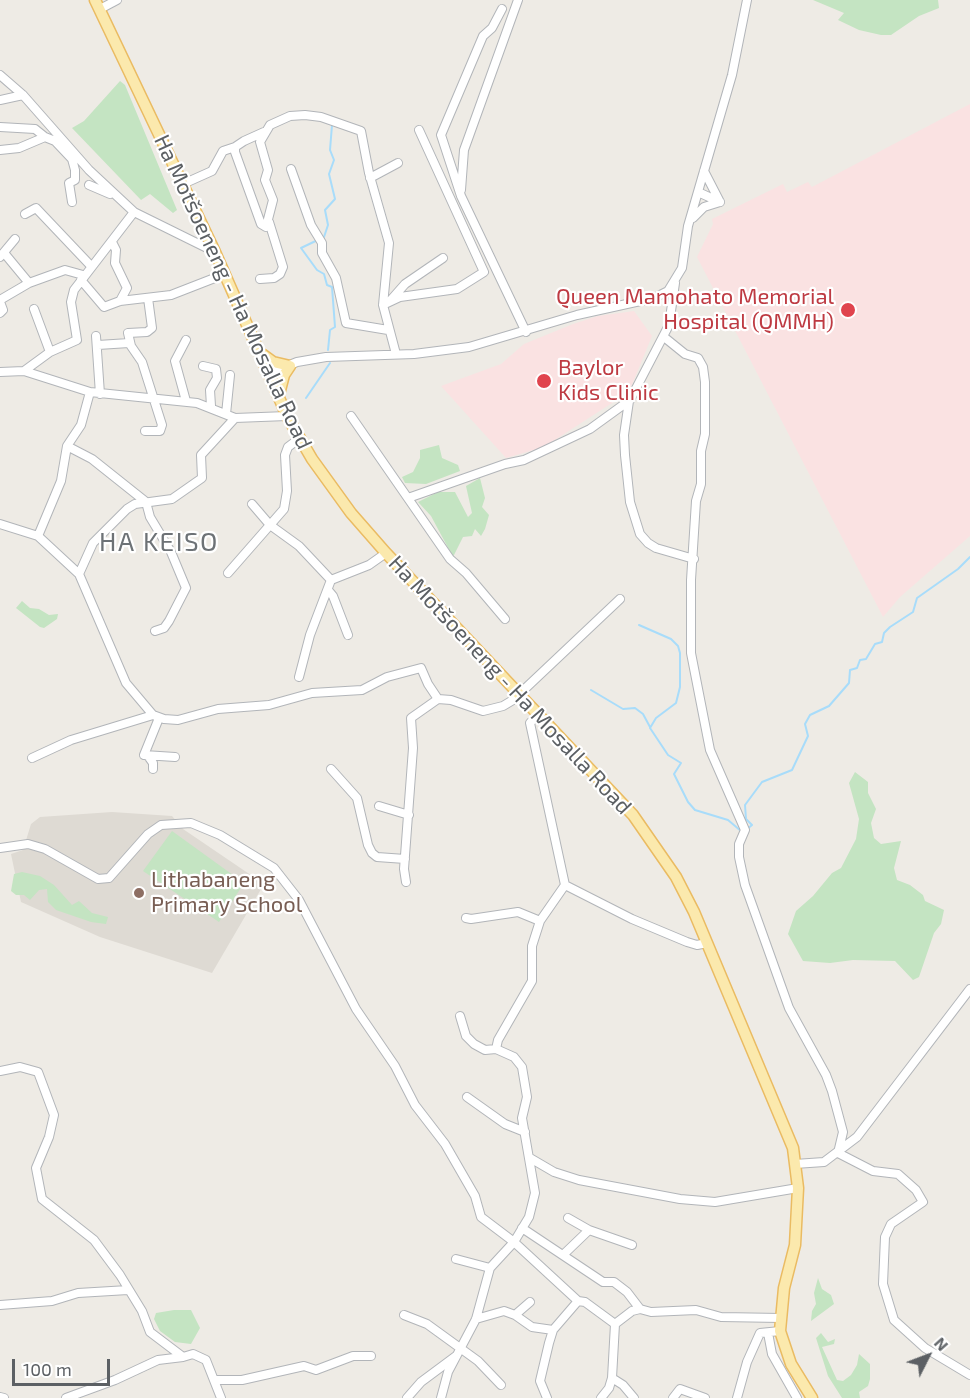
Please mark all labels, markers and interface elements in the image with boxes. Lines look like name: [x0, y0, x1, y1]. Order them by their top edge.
street label: Ha Motšoeneng - Ha Mosalla Road: [148, 130, 318, 454]
place label: Queen Mamohato Memorial Hospital (QMMH): [556, 284, 834, 336]
marker: Queen Mamohato Memorial Hospital (QMMH): [839, 301, 857, 319]
place label: Baylor Kids Clinic: [558, 355, 659, 406]
marker: Baylor Kids Clinic: [535, 372, 553, 390]
district label: HA KEISO: [99, 526, 219, 558]
street label: Ha Motšoeneng - Ha Mosalla Road: [383, 550, 637, 820]
place label: Lithabaneng Primary School: [151, 867, 302, 918]
marker: Lithabaneng Primary School: [132, 886, 146, 900]
north arrow: [898, 1326, 958, 1386]
text: N: [931, 1333, 953, 1354]
scale bar: [15, 1347, 112, 1385]
text: 100 m: [23, 1358, 72, 1380]

